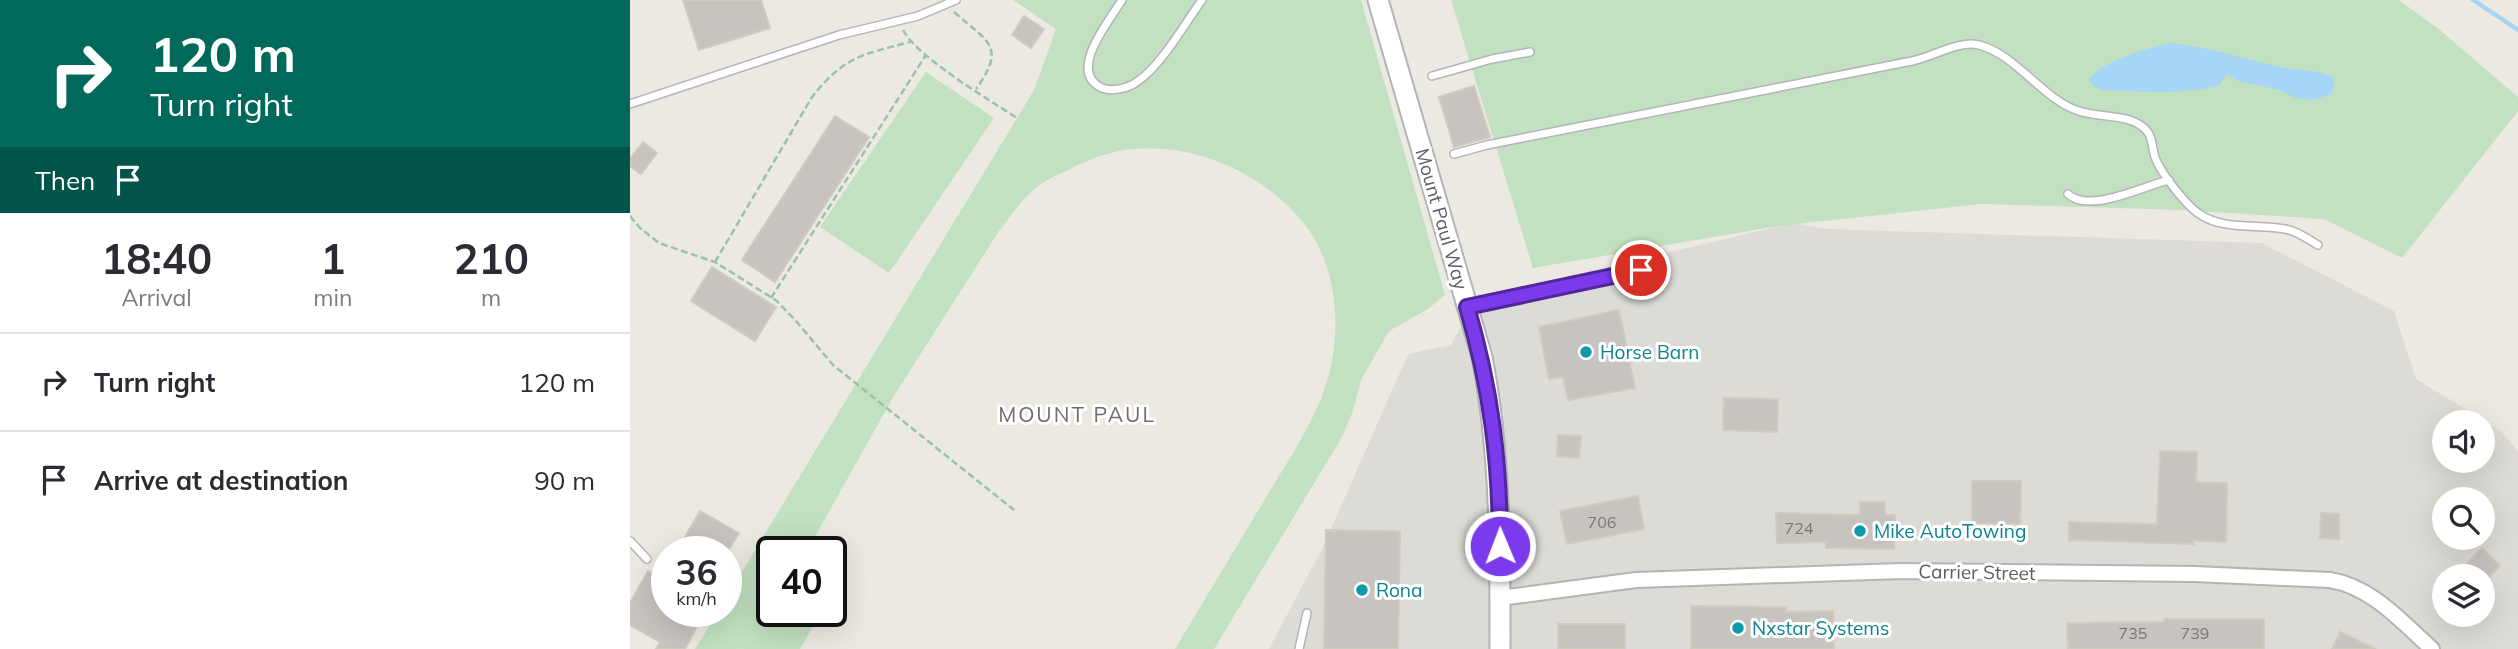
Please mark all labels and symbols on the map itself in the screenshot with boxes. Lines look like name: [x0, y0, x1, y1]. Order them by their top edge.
street label: Mount Paul Way: [1410, 145, 1474, 293]
pin: [1611, 240, 1671, 300]
place label: Horse Barn: [1600, 340, 1699, 364]
marker: Horse Barn: [1578, 344, 1594, 360]
district label: MOUNT PAUL: [998, 401, 1156, 427]
position arrow: [1463, 509, 1537, 583]
house number: 706: [1588, 512, 1616, 532]
house number: 724: [1785, 518, 1814, 538]
place label: Mike AutoTowing: [1874, 519, 2026, 543]
marker: Mike AutoTowing: [1852, 523, 1868, 539]
speed limit sign: 40: [756, 536, 847, 627]
street label: Carrier Street: [1918, 559, 2036, 585]
place label: Rona: [1376, 578, 1422, 602]
marker: Rona: [1354, 582, 1370, 598]
place label: Nxstar Systems: [1752, 616, 1889, 640]
marker: Nxstar Systems: [1730, 620, 1746, 636]
house number: 735: [2119, 623, 2147, 643]
house number: 739: [2181, 623, 2209, 643]

